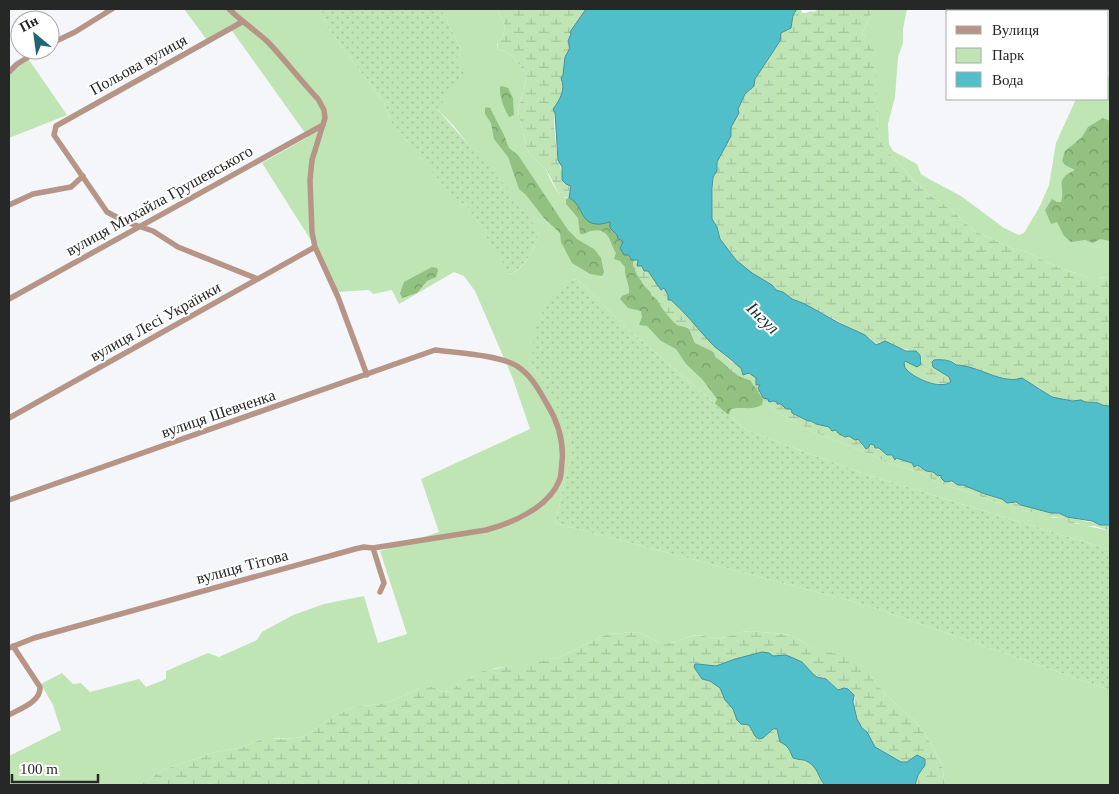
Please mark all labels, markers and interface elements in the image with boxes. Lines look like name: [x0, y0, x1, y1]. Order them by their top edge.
north arrow: [10, 10, 60, 60]
legend: [946, 10, 1109, 100]
text: Пн: [17, 13, 41, 35]
text: Вулиця: [992, 22, 1039, 38]
street label: Польова вулиця: [87, 31, 191, 99]
text: Парк: [992, 47, 1025, 63]
text: Вода: [992, 72, 1024, 88]
street label: вулиця Михайла Грушевського: [63, 142, 256, 260]
street label: вулиця Лесі Українки: [87, 278, 224, 365]
water label: Інгул: [742, 297, 783, 338]
street label: вулиця Шевченка: [159, 386, 278, 442]
street label: вулиця Тітова: [194, 546, 290, 588]
scale bar: [12, 752, 99, 784]
text: 100 m: [20, 761, 58, 777]

